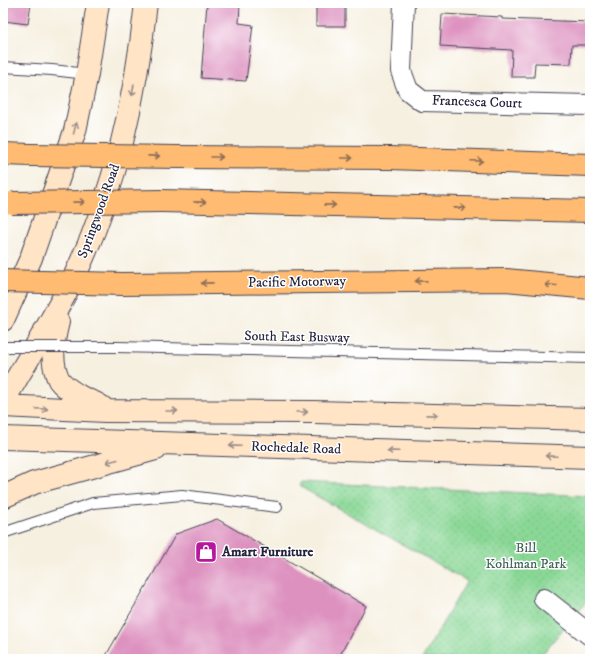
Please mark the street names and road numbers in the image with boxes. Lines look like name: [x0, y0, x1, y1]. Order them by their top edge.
street label: Francesca Court: [432, 91, 523, 113]
street label: Springwood Road: [74, 161, 124, 261]
street label: Pacific Motorway: [248, 272, 347, 292]
street label: South East Busway: [244, 327, 350, 347]
street label: Rochedale Road: [251, 437, 341, 459]

